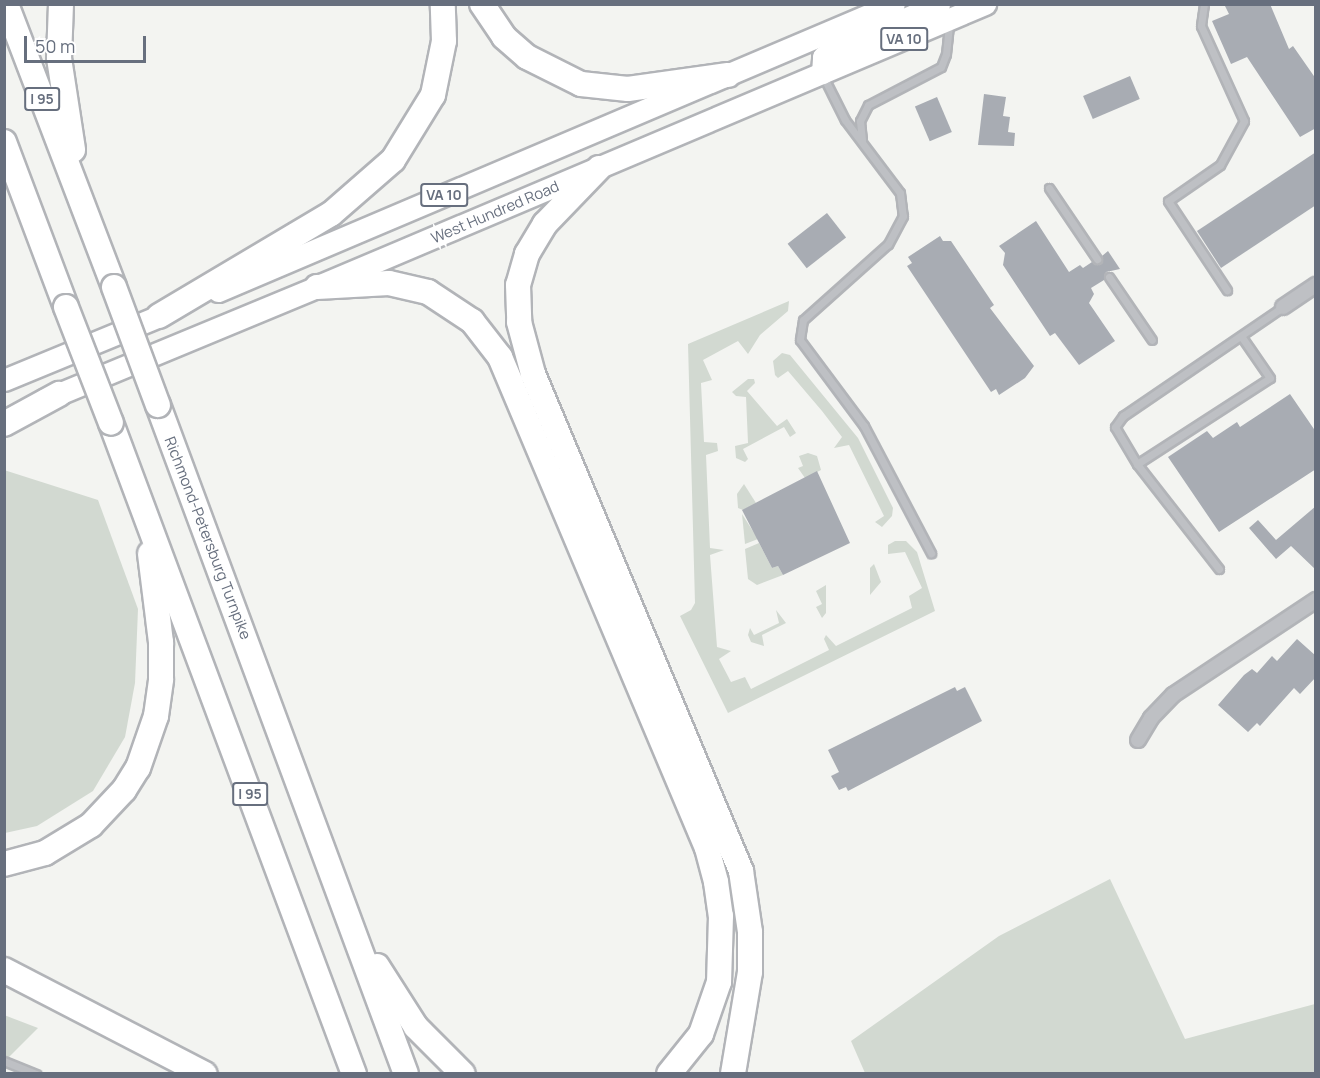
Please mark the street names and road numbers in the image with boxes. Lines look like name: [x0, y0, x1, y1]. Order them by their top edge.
road number: VA 10: [880, 28, 928, 50]
road number: I 95: [24, 88, 60, 110]
street label: West Hundred Road: [428, 177, 562, 247]
road number: VA 10: [420, 184, 468, 206]
street label: Richmond-Petersburg Turnpike: [161, 434, 255, 642]
road number: I 95: [232, 783, 268, 805]

